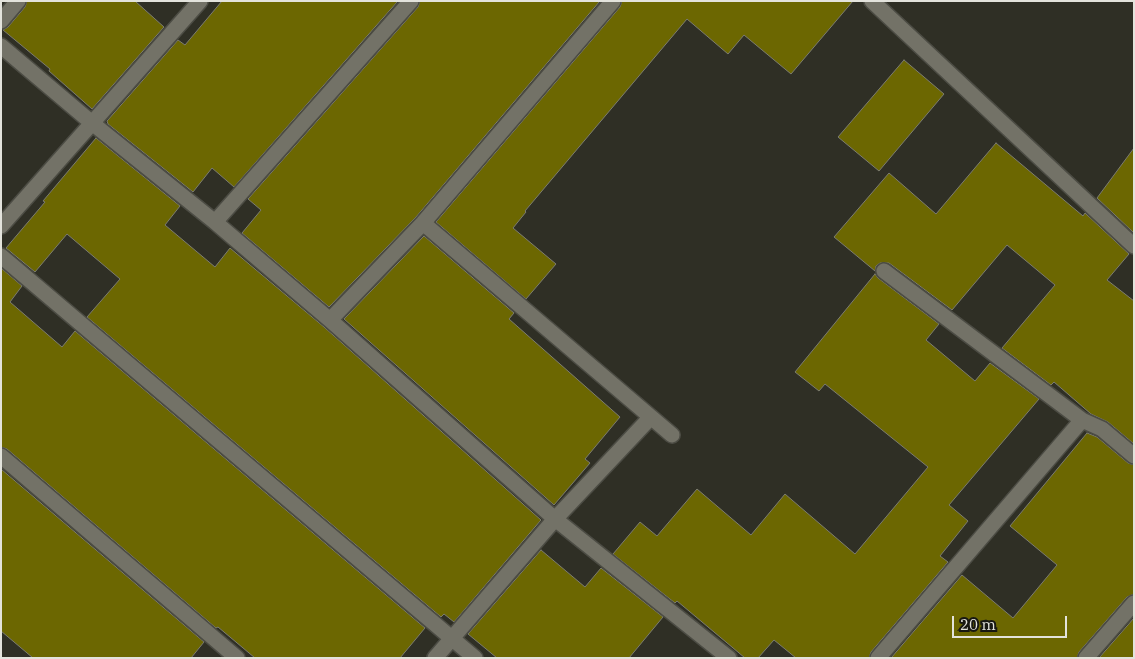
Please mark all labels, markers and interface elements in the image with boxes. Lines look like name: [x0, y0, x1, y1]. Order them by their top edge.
scale bar: [955, 606, 1070, 638]
text: 20 m: [960, 615, 996, 634]

